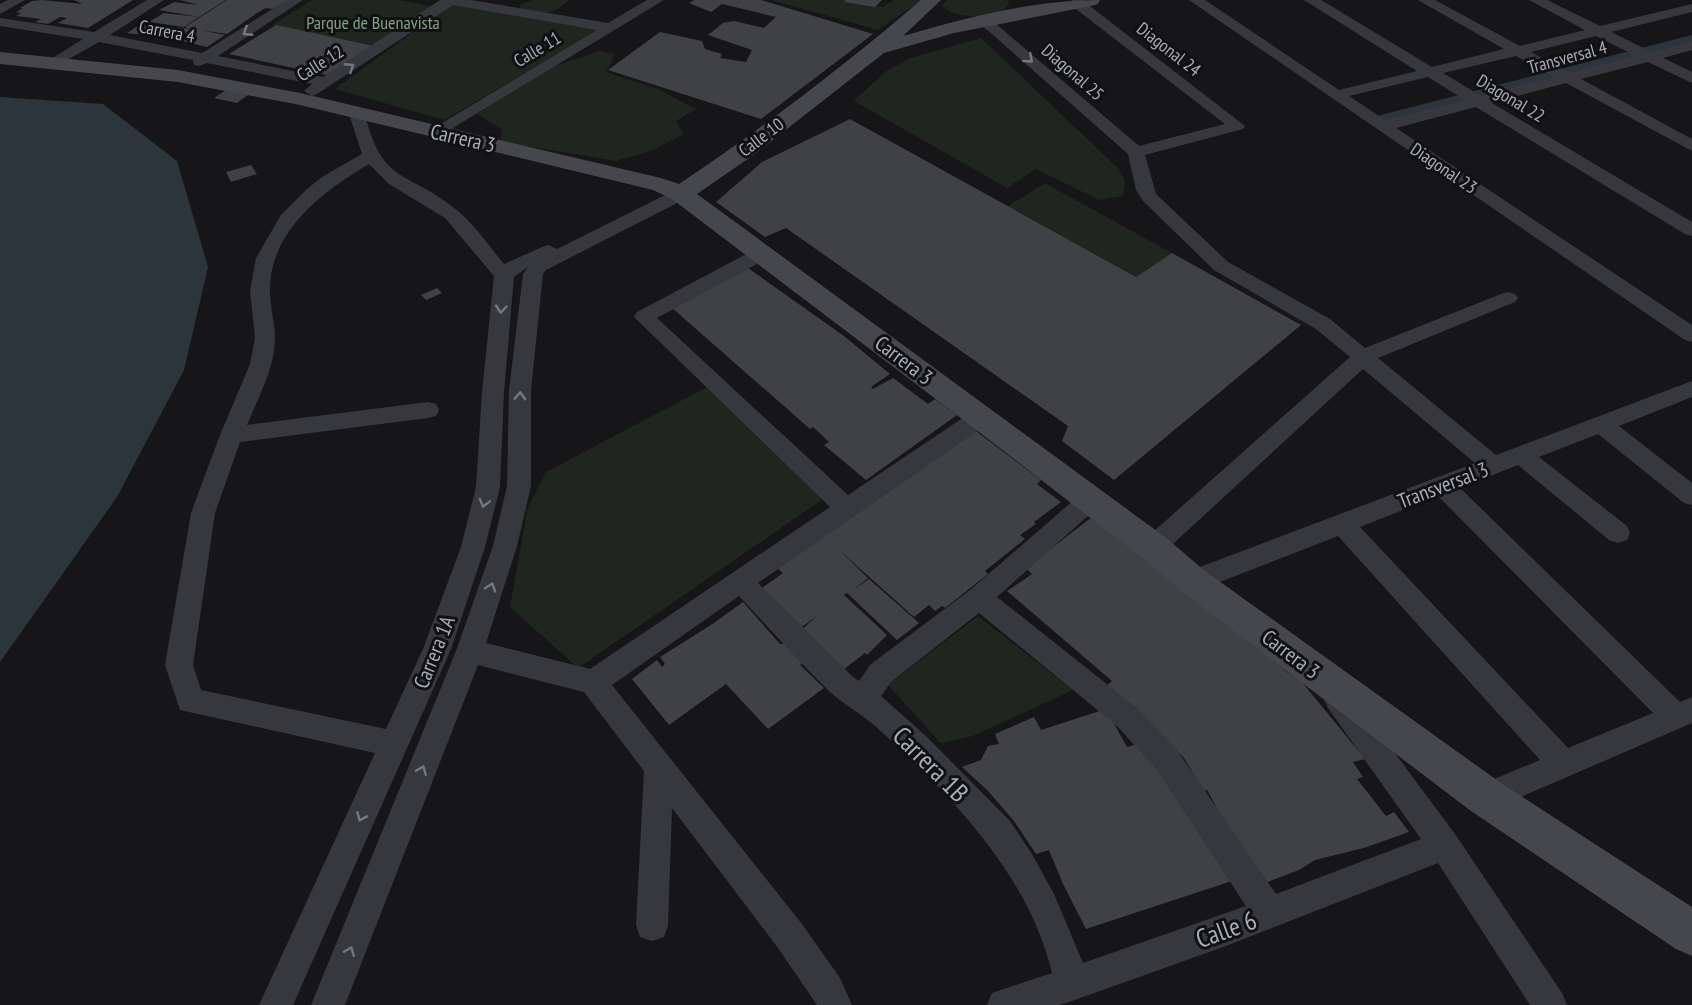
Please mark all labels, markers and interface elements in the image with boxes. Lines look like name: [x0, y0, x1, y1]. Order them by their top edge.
park label: Parque de Buenavista: [306, 11, 440, 34]
street label: Carrera 4: [137, 14, 197, 48]
street label: Diagonal 24: [1132, 17, 1206, 81]
one-way arrow: [242, 24, 253, 35]
street label: Calle 11: [509, 26, 565, 72]
street label: Transversal 4: [1525, 35, 1609, 79]
street label: Diagonal 25: [1037, 39, 1109, 105]
street label: Calle 12: [292, 40, 348, 86]
one-way arrow: [1022, 52, 1033, 63]
one-way arrow: [344, 63, 354, 75]
street label: Diagonal 22: [1473, 69, 1549, 127]
street label: Calle 10: [734, 112, 788, 162]
street label: Carrera 3: [428, 117, 498, 159]
street label: Diagonal 23: [1406, 137, 1482, 199]
one-way arrow: [495, 304, 508, 313]
street label: Carrera 3: [870, 329, 938, 391]
one-way arrow: [514, 392, 526, 401]
street label: Transversal 3: [1394, 455, 1492, 515]
one-way arrow: [479, 497, 491, 508]
one-way arrow: [484, 582, 496, 593]
street label: Carrera 1A: [407, 612, 461, 692]
street label: Carrera 3: [1257, 623, 1325, 685]
street label: Carrera 1B: [886, 719, 976, 809]
one-way arrow: [415, 765, 428, 776]
one-way arrow: [356, 811, 368, 822]
street label: Calle 6: [1191, 903, 1261, 955]
one-way arrow: [343, 946, 355, 957]

